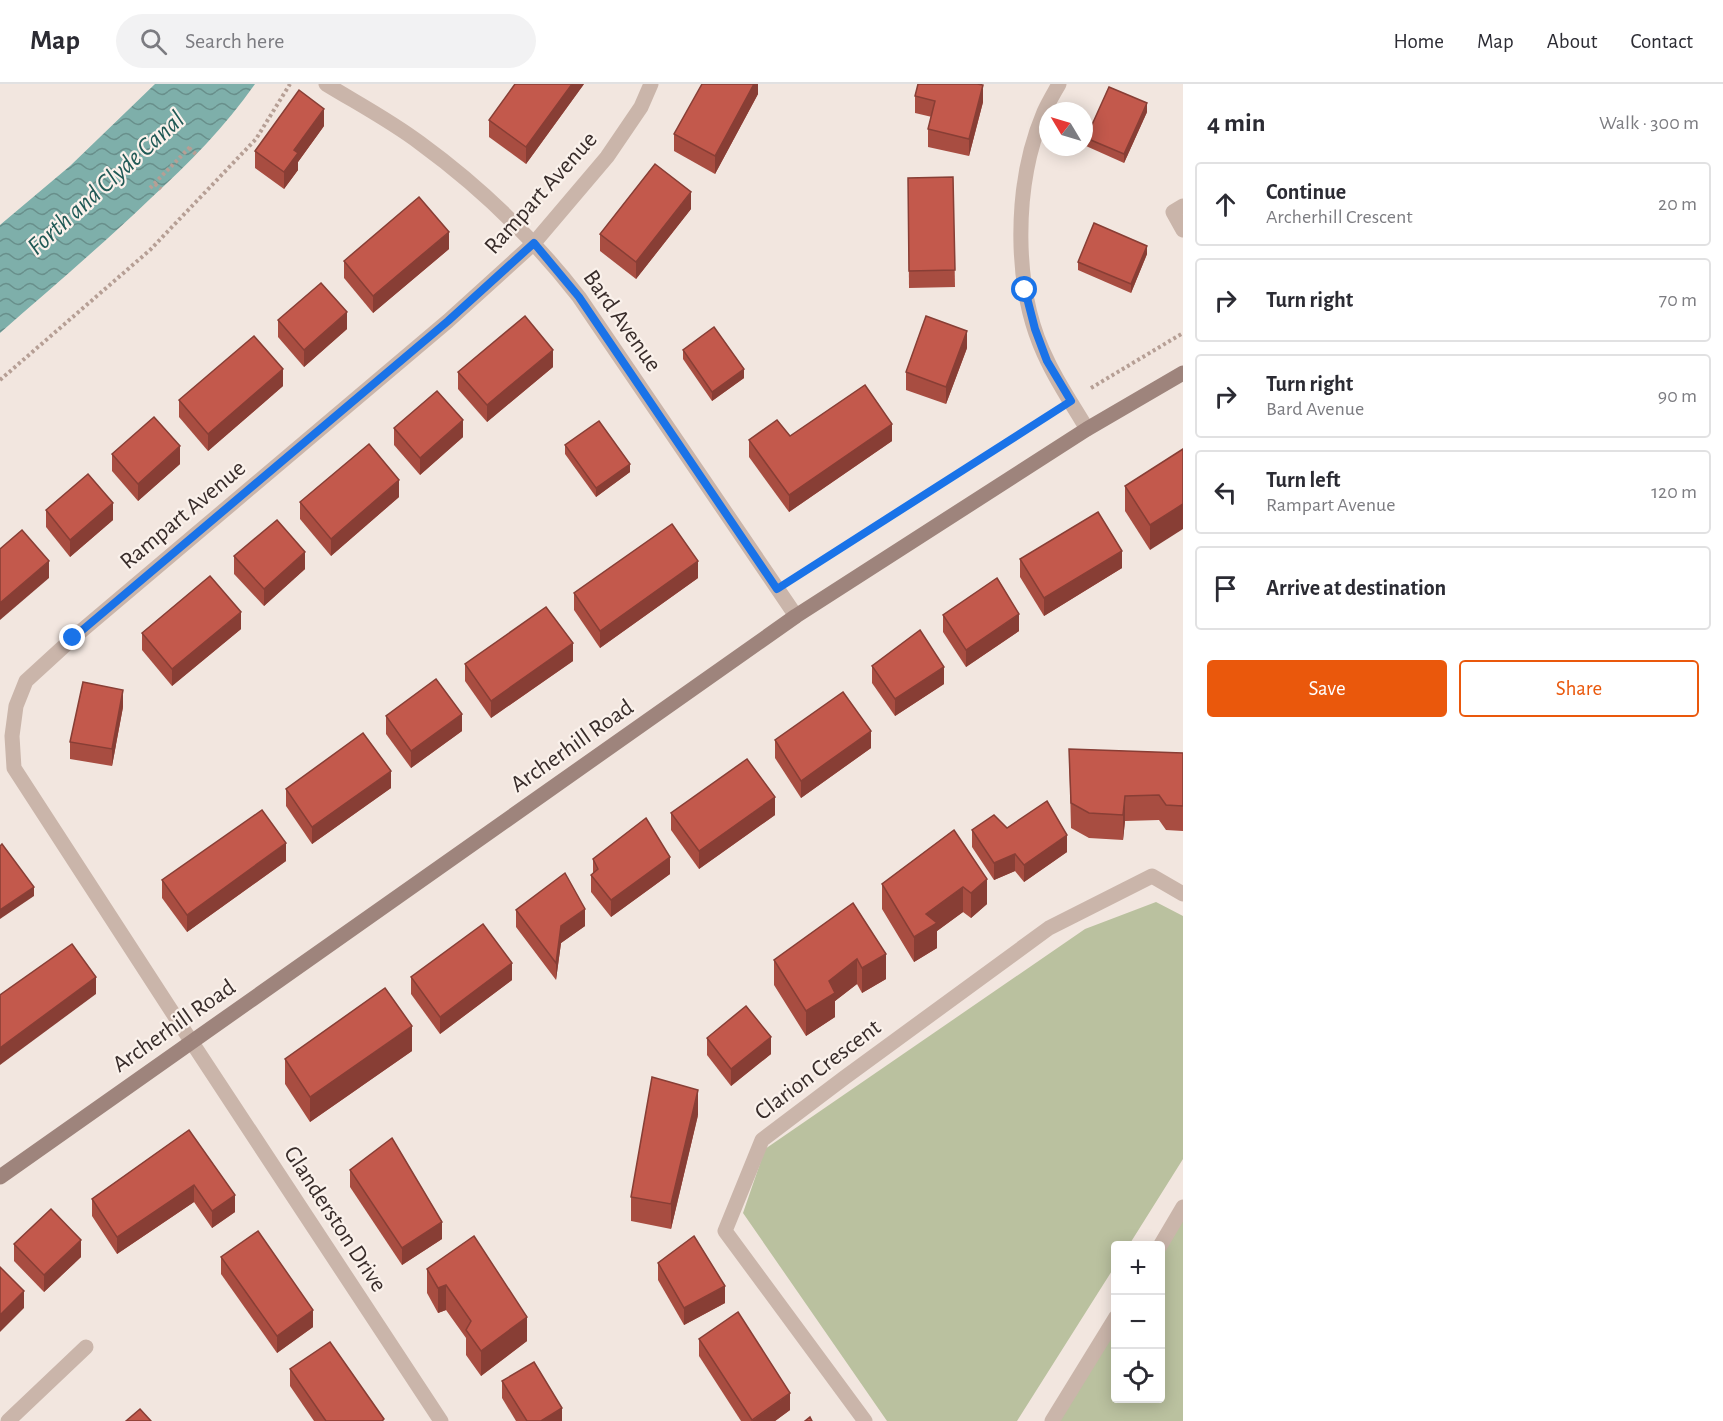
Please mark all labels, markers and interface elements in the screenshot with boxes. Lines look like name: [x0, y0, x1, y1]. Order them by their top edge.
search box: [116, 14, 536, 68]
icon: search: [137, 25, 170, 58]
text: Map: [30, 27, 80, 55]
text: Search here: [185, 30, 284, 52]
text: Home: [1393, 31, 1444, 52]
text: Map: [1477, 31, 1514, 52]
text: About: [1547, 31, 1597, 52]
text: Contact: [1630, 31, 1693, 52]
north arrow: [1039, 102, 1093, 156]
water label: Forth and Clyde Canal: [23, 106, 189, 260]
text: 4 min: [1207, 110, 1266, 136]
text: Walk · 300 m: [1599, 113, 1699, 133]
street label: Rampart Avenue: [480, 127, 602, 259]
text: Continue: [1266, 181, 1346, 203]
icon: ahead: [1209, 188, 1242, 221]
text: 20 m: [1658, 194, 1697, 214]
text: Archerhill Crescent: [1266, 207, 1413, 227]
street label: Bard Avenue: [578, 266, 666, 376]
route start: [1011, 276, 1037, 302]
icon: right: [1209, 284, 1242, 317]
text: Turn right: [1266, 289, 1353, 311]
text: 70 m: [1659, 290, 1697, 310]
text: Turn right: [1266, 373, 1353, 395]
icon: right: [1209, 380, 1242, 413]
text: 90 m: [1658, 386, 1697, 406]
text: Bard Avenue: [1266, 399, 1364, 419]
street label: Rampart Avenue: [116, 456, 250, 574]
text: Turn left: [1266, 469, 1340, 491]
icon: left: [1209, 476, 1242, 509]
text: 120 m: [1651, 482, 1697, 502]
text: Rampart Avenue: [1266, 495, 1395, 515]
icon: arrive: [1209, 572, 1242, 605]
text: Arrive at destination: [1266, 577, 1446, 599]
route end: [59, 624, 85, 650]
button: Save: [1207, 660, 1447, 717]
button: Share: [1459, 660, 1699, 717]
street label: Archerhill Road: [506, 695, 638, 797]
street label: Archerhill Road: [108, 975, 240, 1077]
street label: Clarion Crescent: [751, 1015, 886, 1125]
street label: Glanderston Drive: [279, 1142, 391, 1296]
map controls: [1111, 1241, 1165, 1403]
button: +: [1111, 1241, 1165, 1295]
button: −: [1111, 1295, 1165, 1349]
button: locate: [1111, 1349, 1165, 1403]

